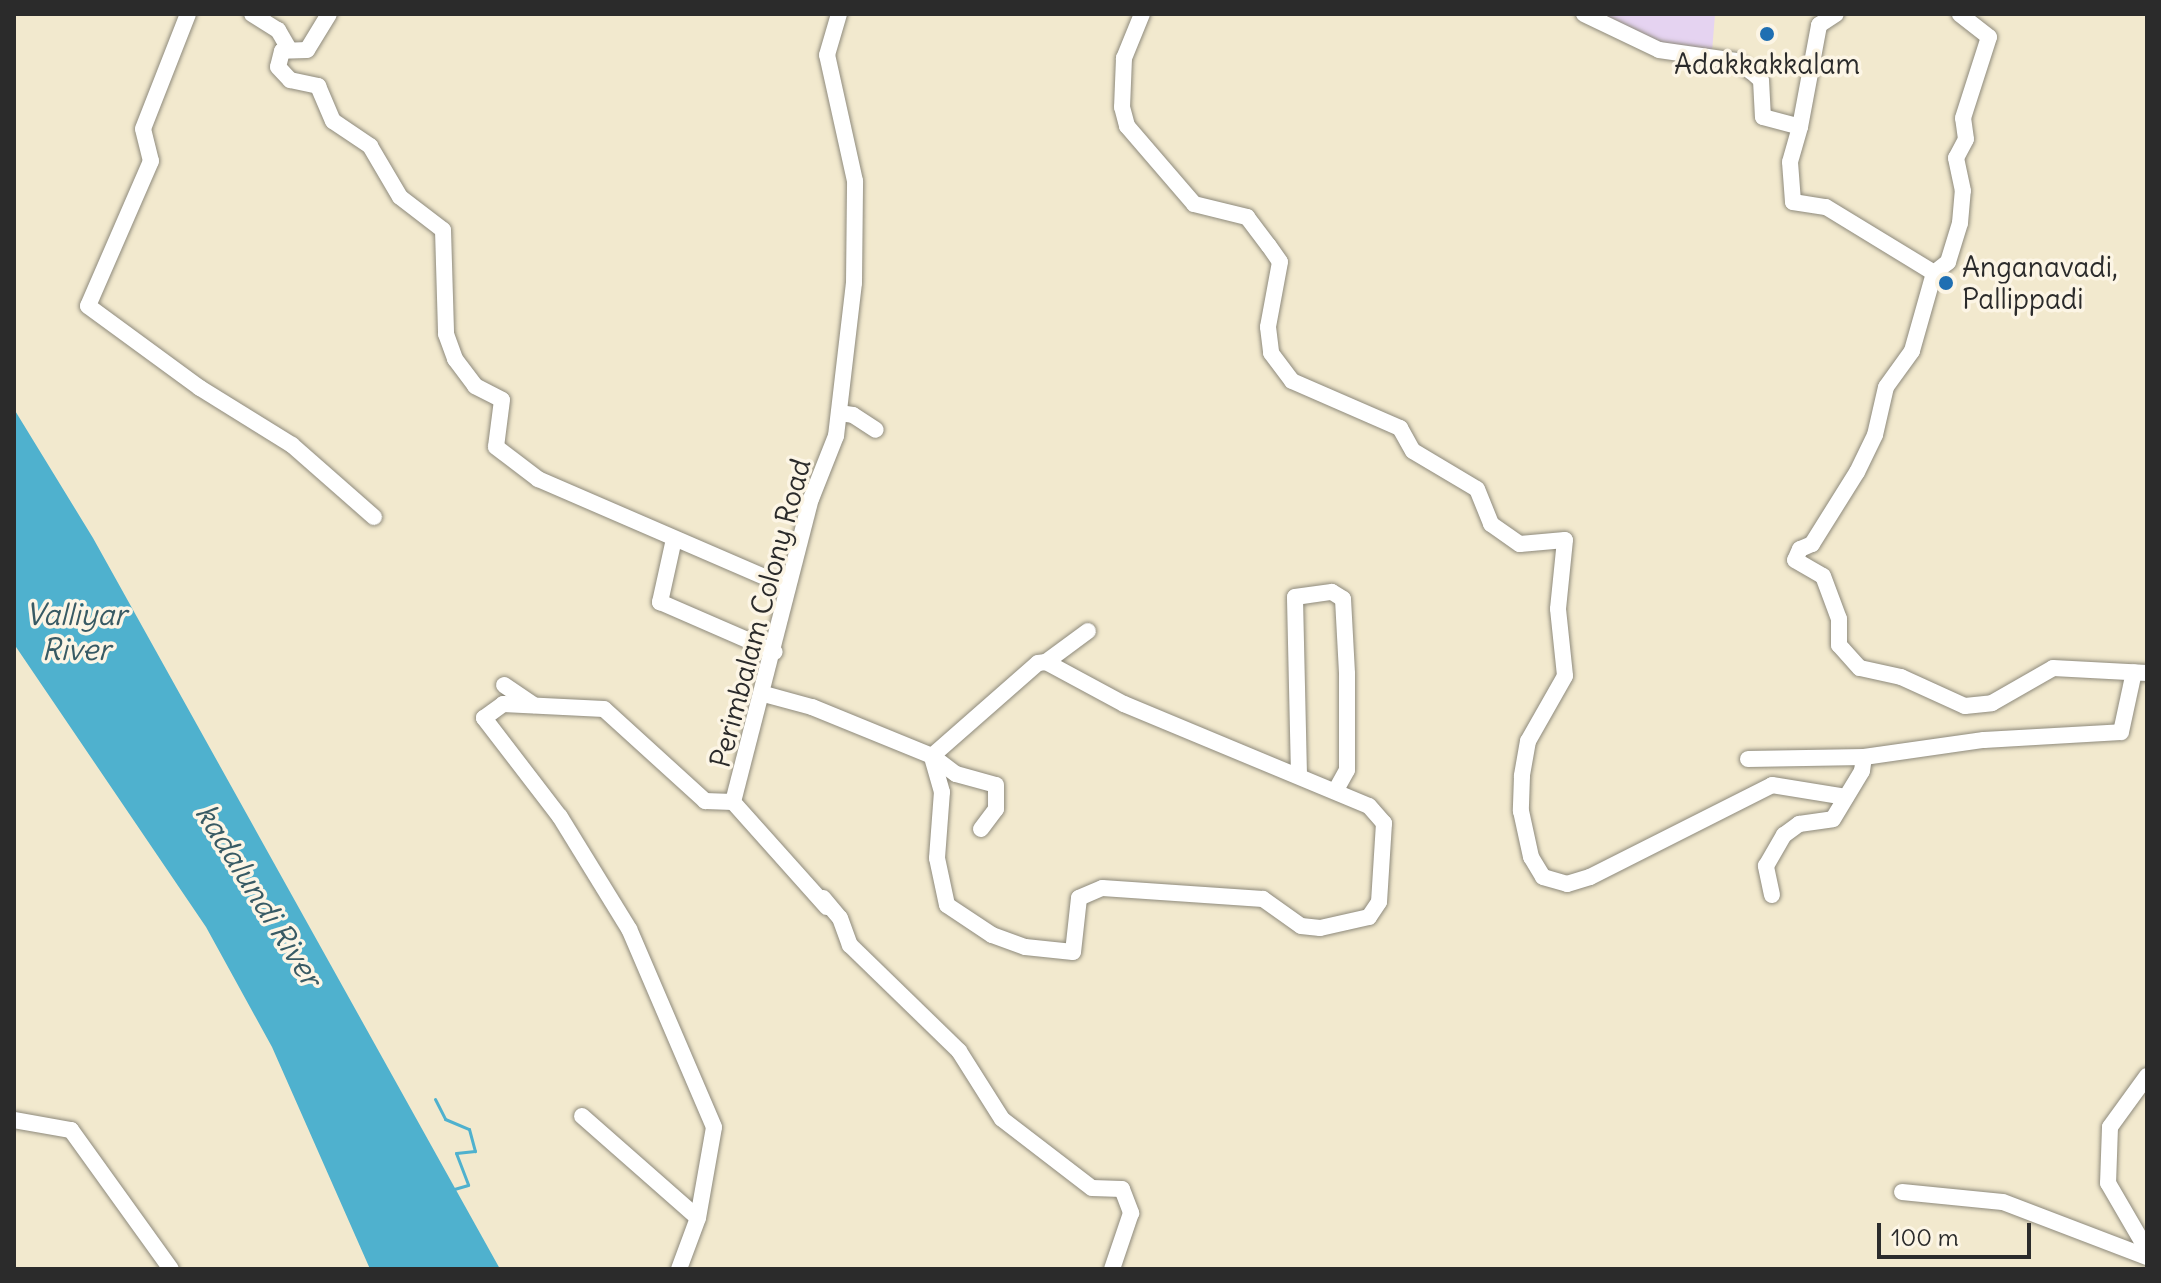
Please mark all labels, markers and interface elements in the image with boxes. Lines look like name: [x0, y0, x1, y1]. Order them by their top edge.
marker: Adakkakkalam: [1758, 25, 1776, 43]
place label: Adakkakkalam: [1674, 47, 1860, 81]
place label: Anganavadi, Pallippadi: [1962, 250, 2118, 316]
marker: Anganavadi, Pallippadi: [1937, 274, 1955, 292]
street label: Perimbalam Colony Road: [703, 455, 817, 771]
water label: Valliyar River: [25, 596, 127, 666]
water label: kadalundi River: [188, 797, 330, 993]
scale bar: [1881, 1207, 2035, 1257]
text: 100 m: [1891, 1222, 1959, 1252]

